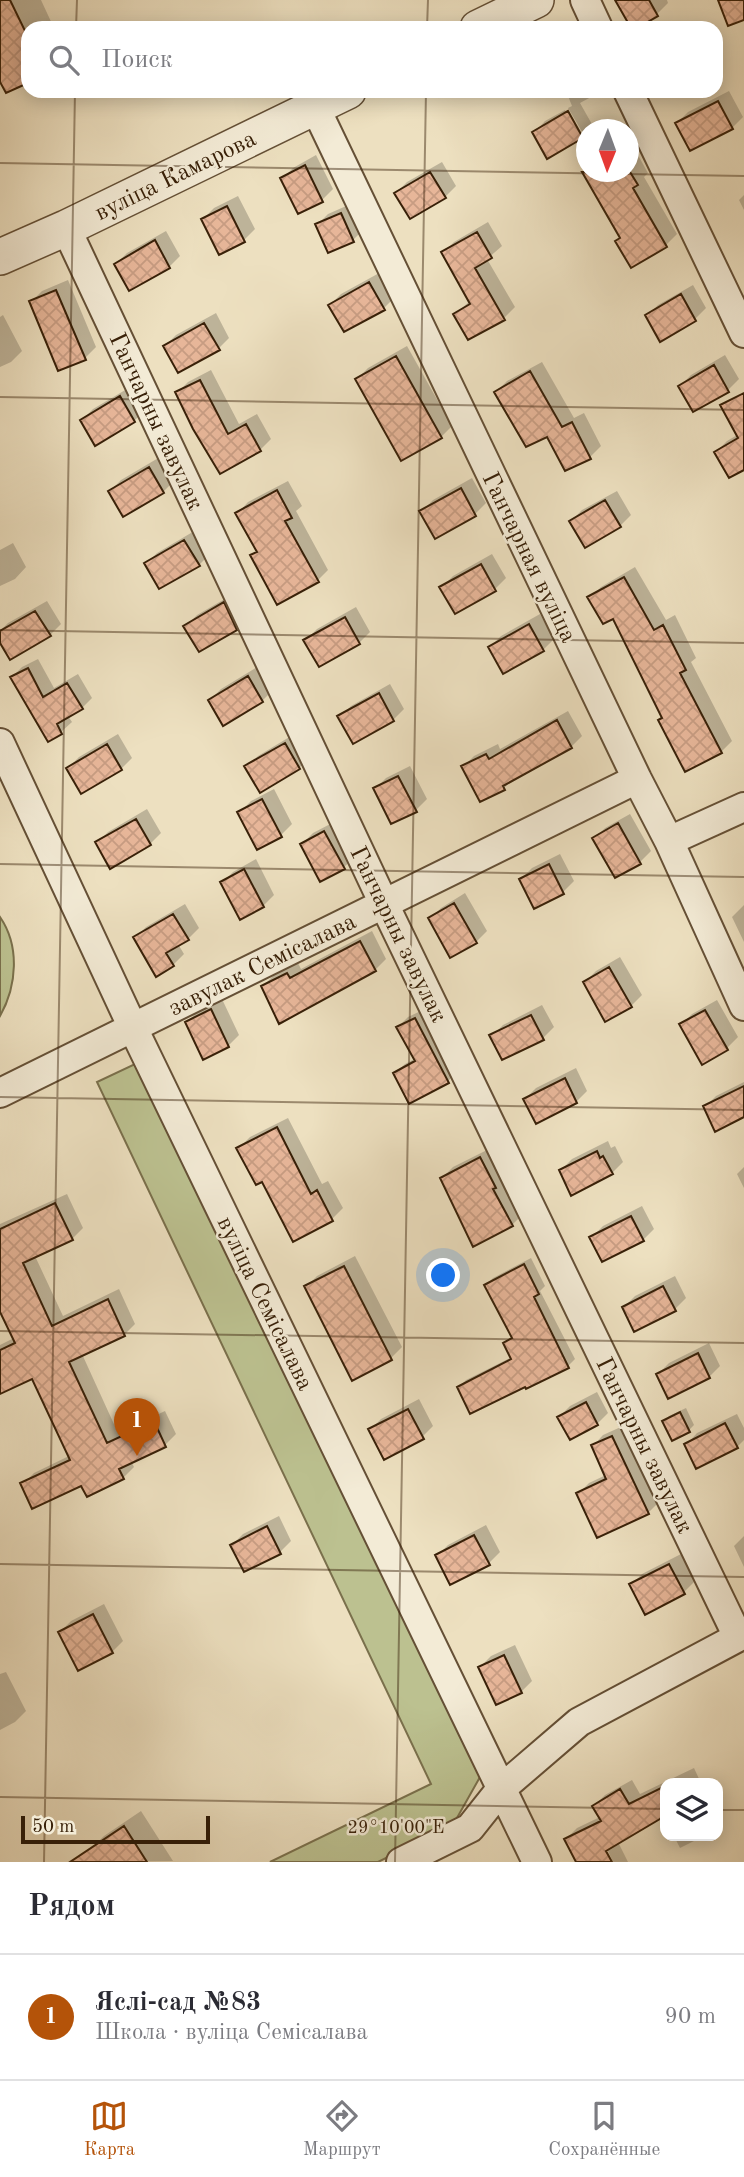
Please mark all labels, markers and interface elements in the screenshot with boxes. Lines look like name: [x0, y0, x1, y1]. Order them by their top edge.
search box: [21, 21, 723, 98]
icon: search: [45, 41, 83, 79]
text: Поиск: [101, 47, 173, 73]
north arrow: [576, 119, 639, 182]
street label: вуліца Камарова: [92, 127, 260, 226]
street label: Ганчарны завулак: [104, 330, 207, 514]
street label: Ганчарная вуліца: [477, 469, 580, 647]
street label: Ганчарны завулак: [344, 843, 450, 1027]
street label: завулак Семісалава: [166, 910, 360, 1022]
street label: вуліца Семісалава: [212, 1213, 317, 1395]
your location: [426, 1258, 460, 1292]
street label: Ганчарны завулак: [590, 1354, 696, 1538]
pin: 1: [114, 1398, 160, 1456]
map controls: [660, 1778, 723, 1841]
button: layers: [660, 1778, 723, 1841]
scale bar: [21, 1813, 210, 1845]
text: 50 m: [32, 1818, 74, 1837]
text: 29°10'00"E: [348, 1819, 444, 1837]
text: Рядом: [28, 1892, 115, 1922]
text: Яслі-сад №83: [95, 1990, 261, 2016]
text: 1: [44, 2005, 58, 2028]
text: 90 m: [665, 2005, 716, 2028]
text: Школа · вуліца Семісалава: [95, 2021, 368, 2044]
tab: Карта: [84, 2097, 135, 2162]
tab: Маршрут: [303, 2097, 381, 2162]
tab: Сохранённые: [548, 2097, 660, 2162]

